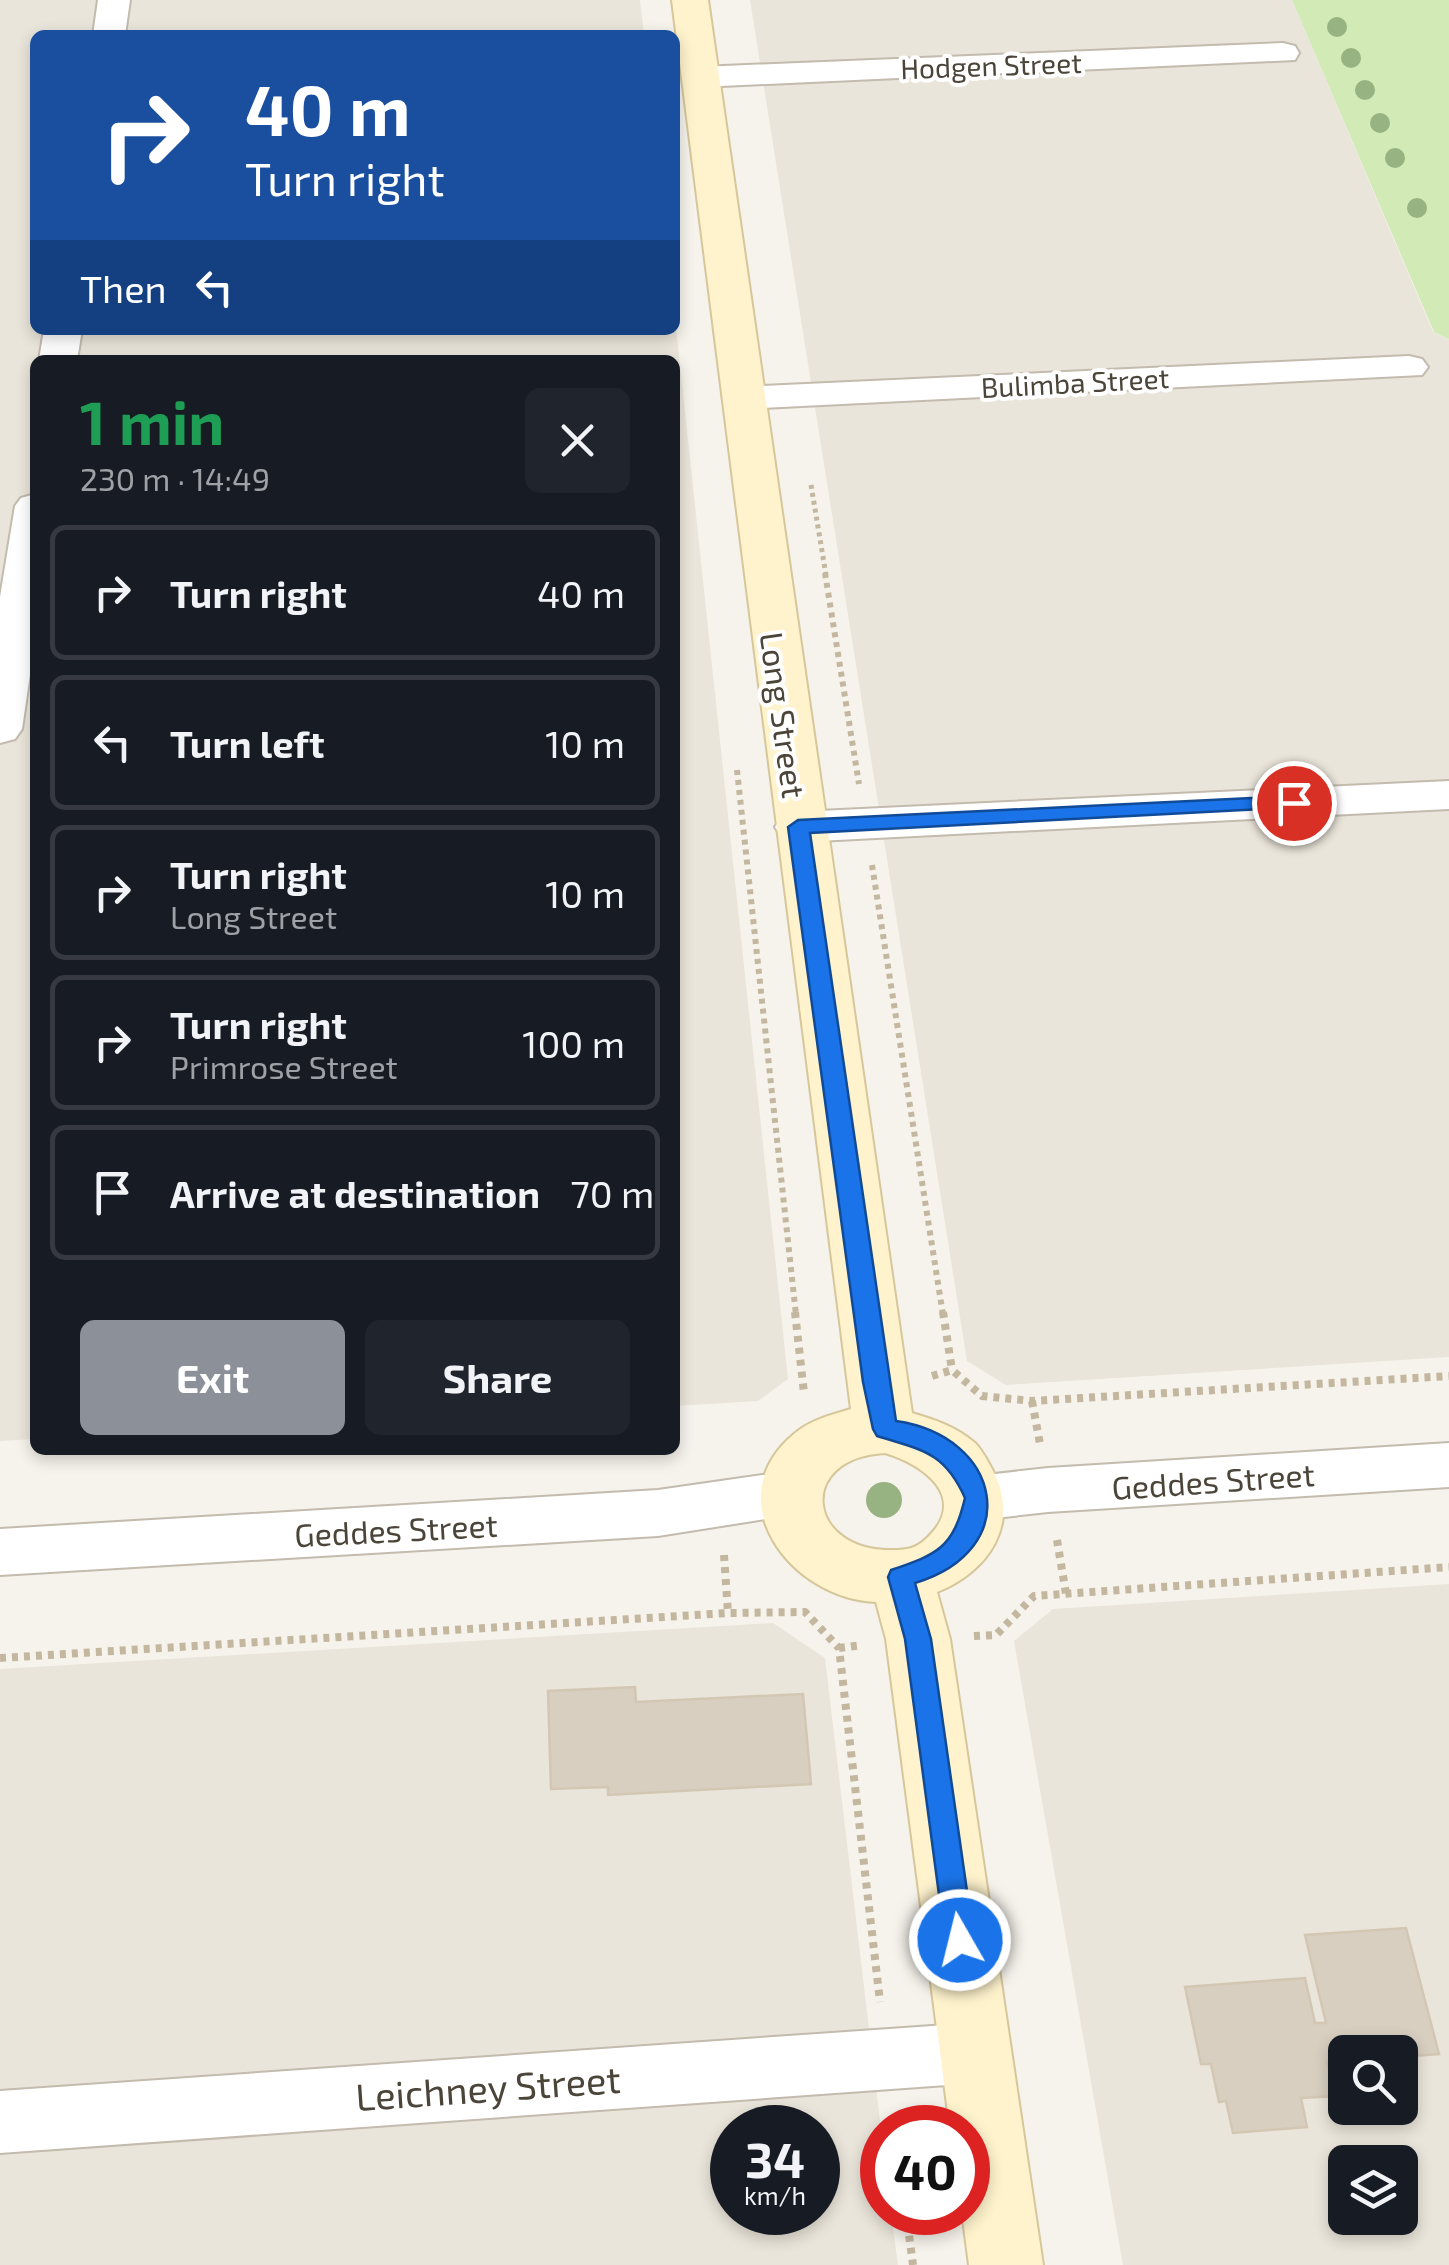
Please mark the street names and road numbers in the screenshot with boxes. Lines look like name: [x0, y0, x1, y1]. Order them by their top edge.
street label: Hodgen Street: [900, 45, 1082, 85]
street label: Bulimba Street: [980, 360, 1170, 404]
street label: Long Street: [754, 630, 814, 800]
street label: Geddes Street: [1110, 1454, 1316, 1506]
street label: Geddes Street: [293, 1505, 499, 1553]
street label: Leichney Street: [354, 2055, 622, 2119]

